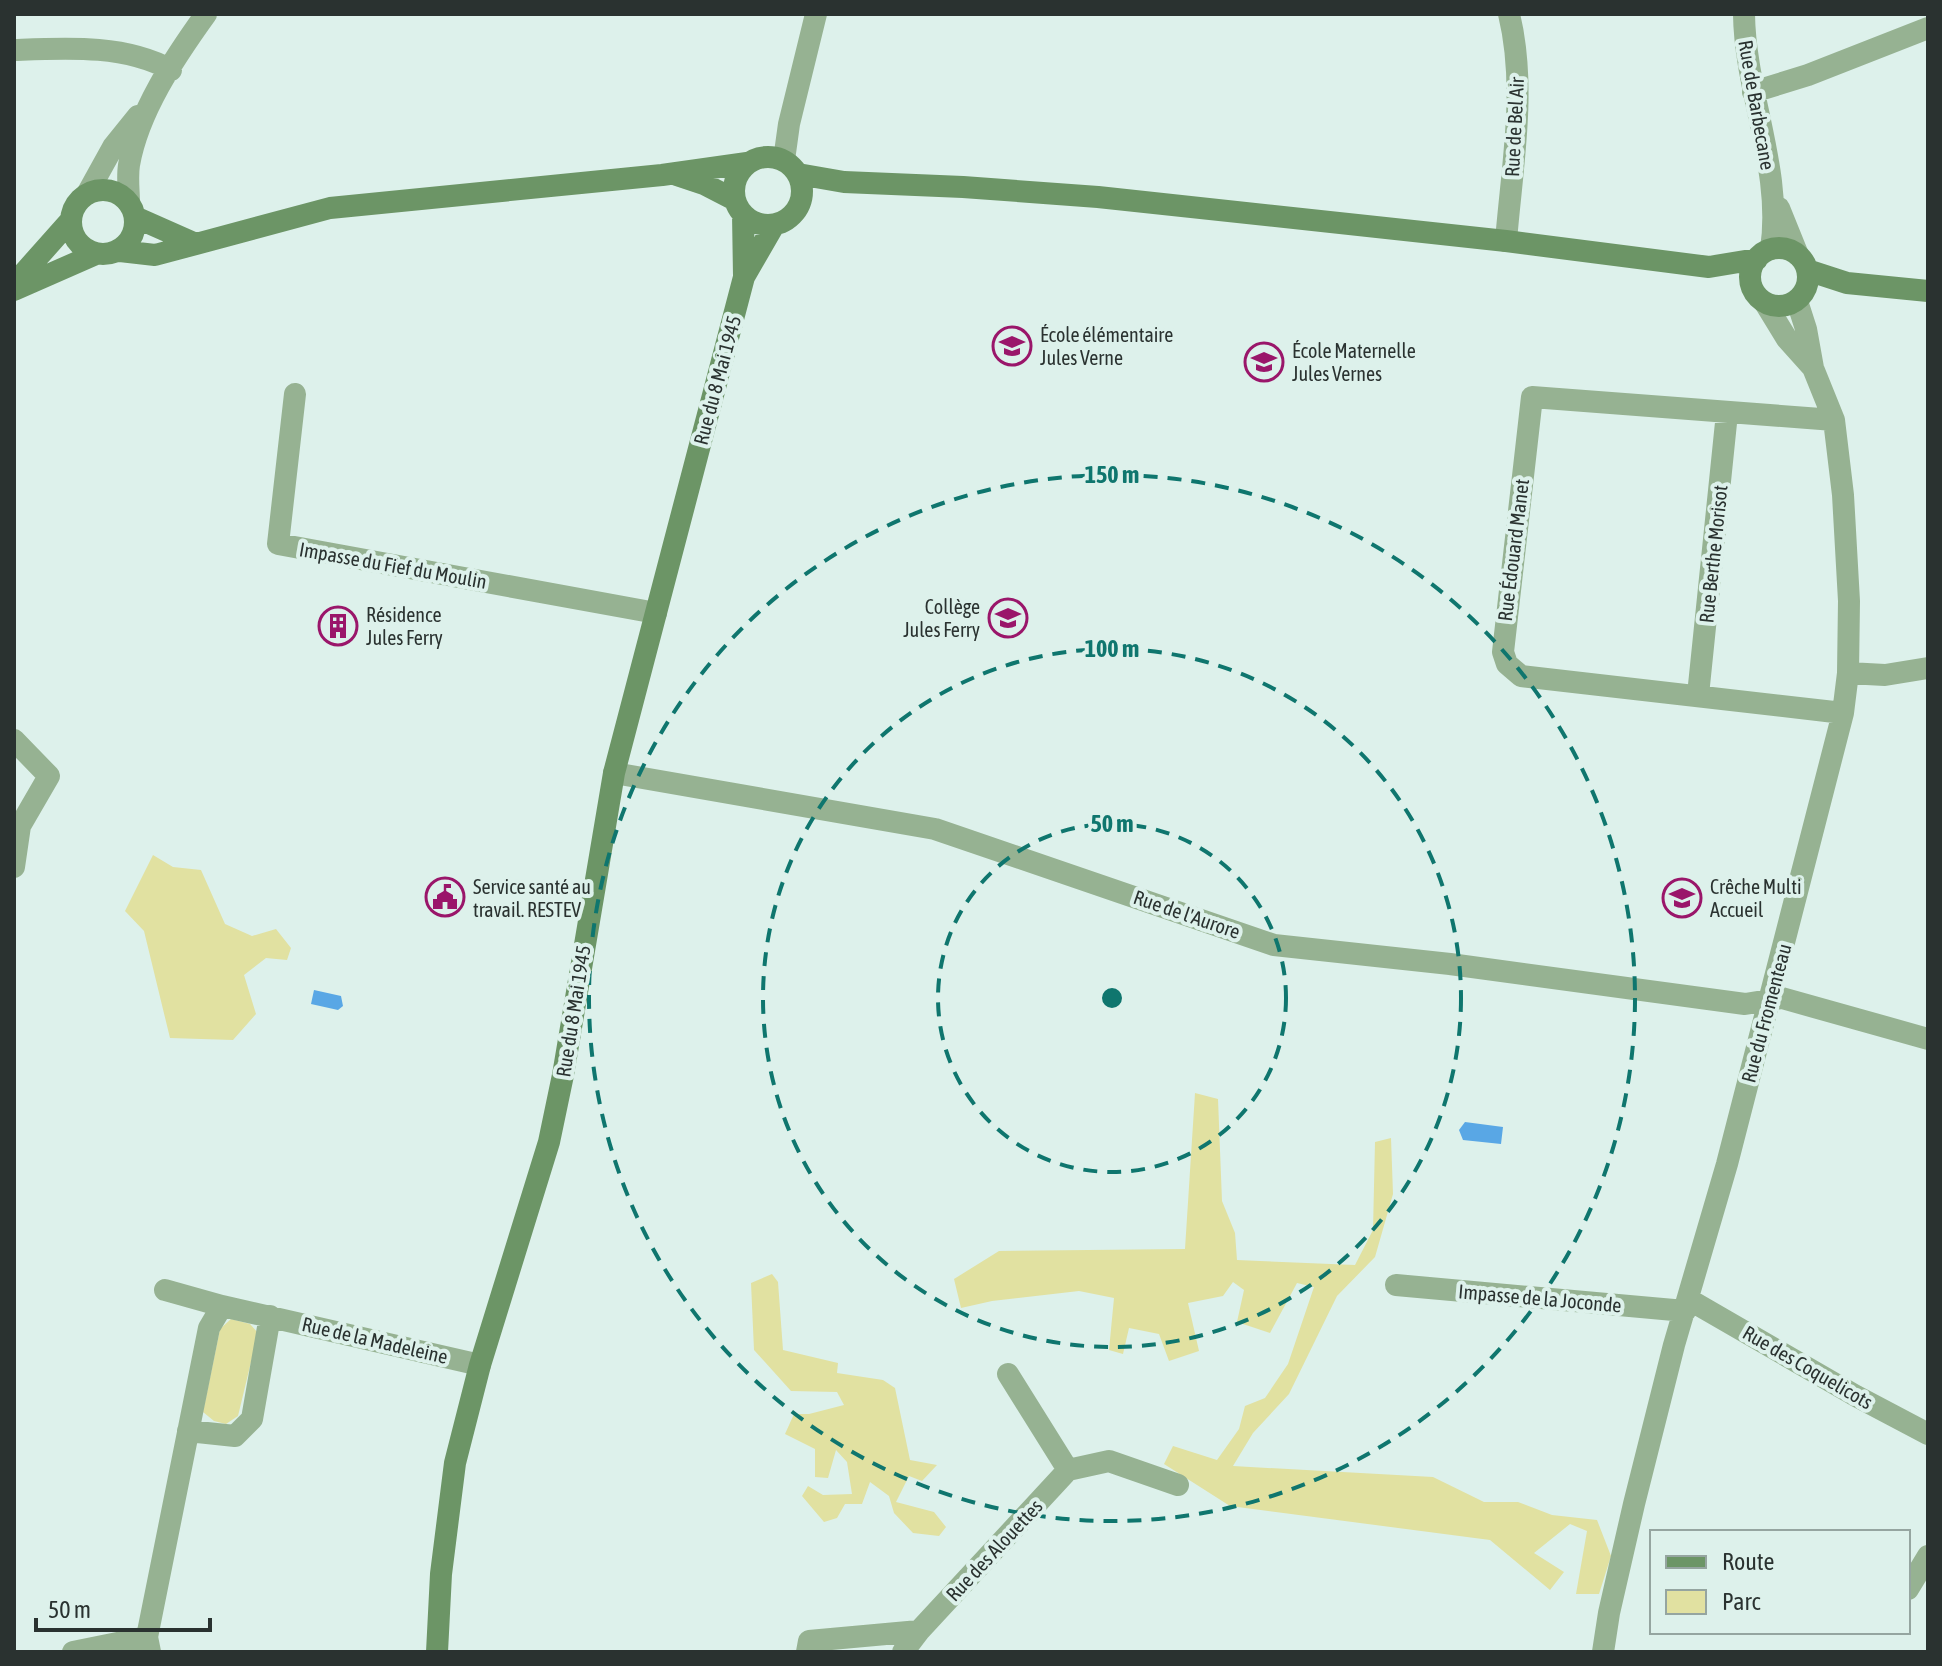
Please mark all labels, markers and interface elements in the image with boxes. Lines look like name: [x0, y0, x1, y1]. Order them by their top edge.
street label: Rue de Barbecane: [1734, 38, 1780, 172]
street label: Rue de Bel Air: [1500, 76, 1528, 177]
street label: Rue du 8 Mai 1945: [689, 313, 745, 447]
place label: École élémentaire Jules Verne: [1040, 323, 1173, 369]
school or university icon: École élémentaire Jules Verne: [991, 325, 1033, 367]
place label: École Maternelle Jules Vernes: [1292, 339, 1416, 385]
school or university icon: École Maternelle Jules Vernes: [1243, 341, 1285, 383]
text: 150 m: [1085, 461, 1139, 488]
street label: Rue Édouard Manet: [1493, 477, 1533, 622]
street label: Rue Berthe Morisot: [1694, 484, 1732, 624]
street label: Impasse du Fief du Moulin: [297, 537, 489, 593]
place label: Collège Jules Ferry: [903, 595, 980, 641]
school or university icon: Collège Jules Ferry: [987, 597, 1029, 639]
place label: Résidence Jules Ferry: [366, 603, 443, 649]
building icon: Résidence Jules Ferry: [317, 605, 359, 647]
text: 100 m: [1085, 635, 1139, 662]
text: 50 m: [1090, 810, 1134, 837]
place label: Service santé au travail. RESTEV: [473, 875, 591, 921]
place label: Crêche Multi Accueil: [1710, 875, 1802, 921]
public building icon: Service santé au travail. RESTEV: [424, 876, 466, 918]
school or university icon: Crêche Multi Accueil: [1661, 877, 1703, 919]
street label: Rue de l'Aurore: [1131, 885, 1243, 943]
street label: Rue du Fromenteau: [1736, 941, 1796, 1085]
street label: Rue du 8 Mai 1945: [551, 943, 595, 1079]
centre of rings: [1098, 984, 1126, 1012]
street label: Impasse de la Joconde: [1457, 1279, 1623, 1317]
street label: Rue de la Madeleine: [300, 1312, 450, 1368]
street label: Rue des Coquelicots: [1739, 1321, 1877, 1413]
street label: Rue des Alouettes: [941, 1494, 1047, 1606]
legend: [1650, 1530, 1910, 1634]
text: Route: [1722, 1548, 1774, 1575]
scale bar: [36, 1582, 210, 1632]
text: Parc: [1722, 1588, 1761, 1615]
text: 50 m: [48, 1596, 91, 1623]

